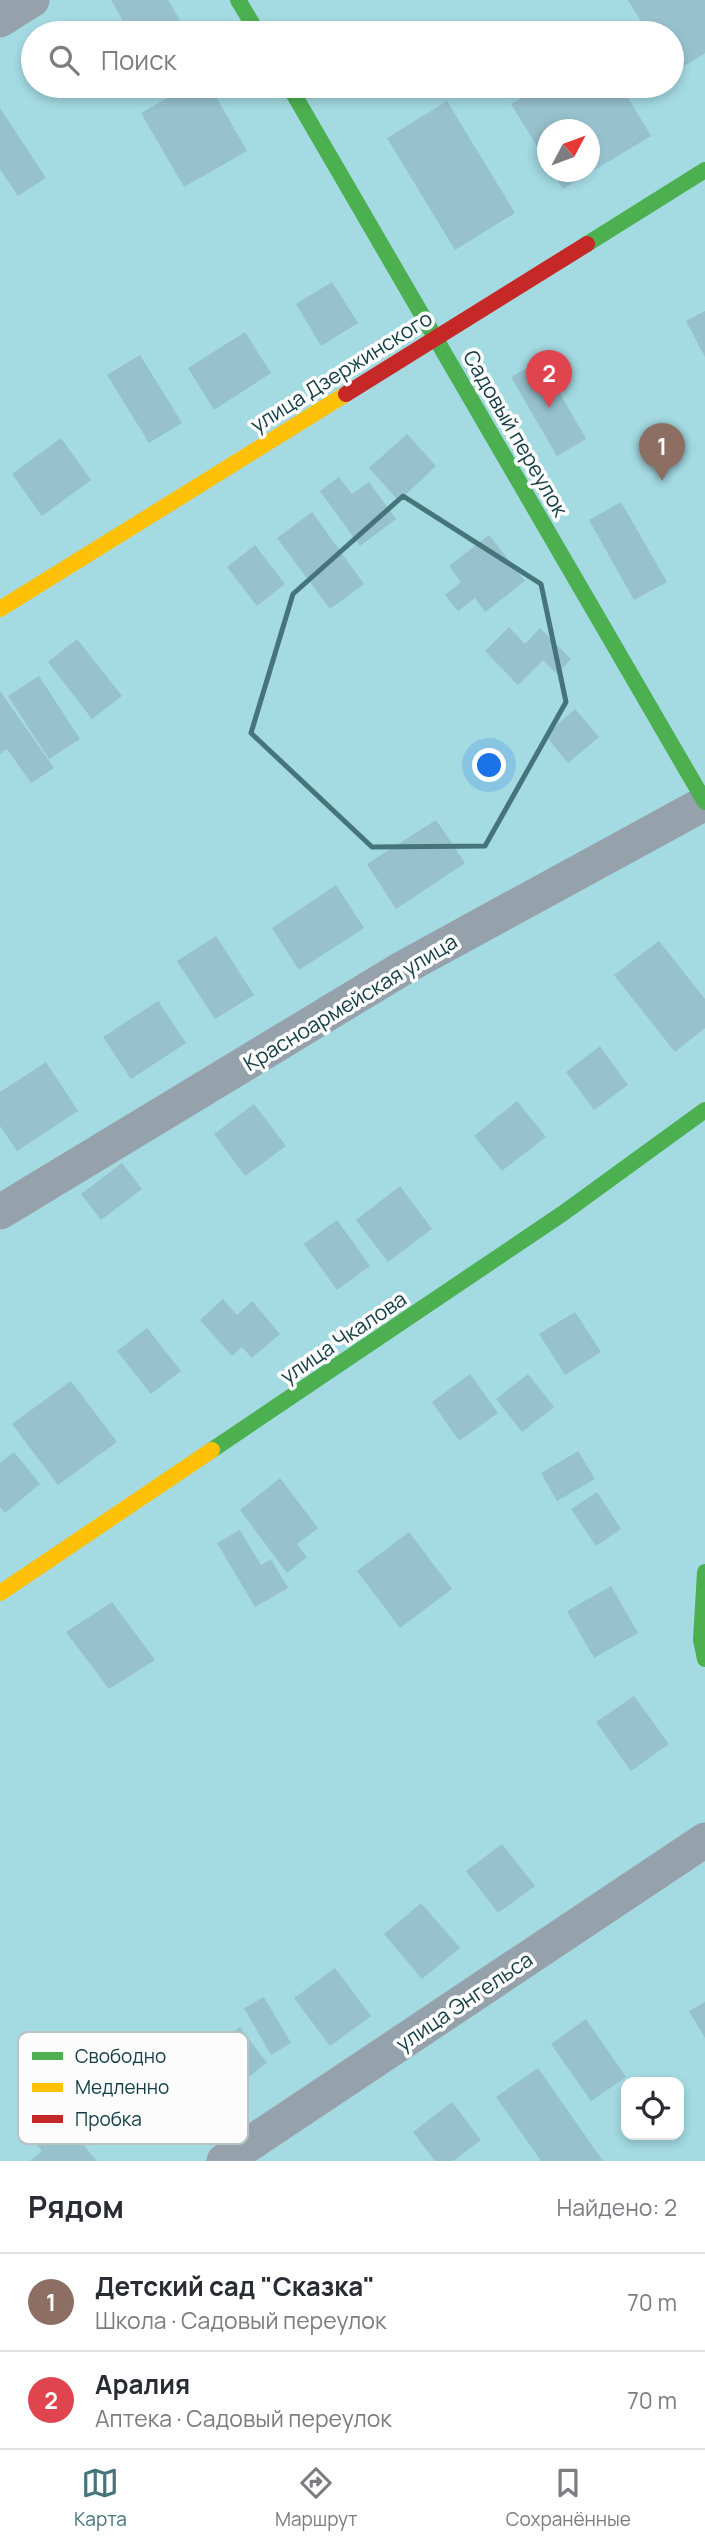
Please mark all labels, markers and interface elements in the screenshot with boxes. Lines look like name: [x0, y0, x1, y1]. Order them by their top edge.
search box: [21, 21, 684, 98]
icon: search: [45, 41, 83, 79]
text: Поиск: [101, 42, 176, 78]
north arrow: [537, 119, 600, 182]
street label: улица Дзержинского: [245, 304, 437, 438]
street label: Садовый переулок: [457, 345, 575, 522]
pin: 2: [526, 350, 572, 408]
pin: 1: [639, 423, 685, 481]
your location: [472, 748, 506, 782]
street label: Красноармейская улица: [238, 927, 462, 1077]
street label: улица Чкалова: [274, 1284, 412, 1390]
street label: улица Энгельса: [390, 1945, 538, 2057]
legend: [18, 2032, 248, 2144]
text: Свободно: [75, 2043, 166, 2069]
text: Медленно: [75, 2074, 169, 2100]
map controls: [621, 2077, 684, 2140]
button: locate: [621, 2077, 684, 2140]
text: Пробка: [75, 2106, 142, 2132]
text: Рядом: [28, 2186, 124, 2227]
text: Найдено: 2: [556, 2191, 677, 2223]
text: Детский сад "Сказка": [95, 2268, 375, 2304]
text: 1: [46, 2286, 56, 2318]
text: 70 m: [627, 2286, 677, 2318]
text: Школа · Садовый переулок: [95, 2304, 386, 2336]
text: Аралия: [95, 2366, 190, 2402]
text: 2: [44, 2384, 58, 2416]
text: 70 m: [627, 2384, 677, 2416]
text: Аптека · Садовый переулок: [95, 2402, 392, 2434]
tab: Карта: [74, 2464, 127, 2532]
tab: Маршрут: [275, 2464, 358, 2532]
tab: Сохранённые: [506, 2464, 631, 2532]

